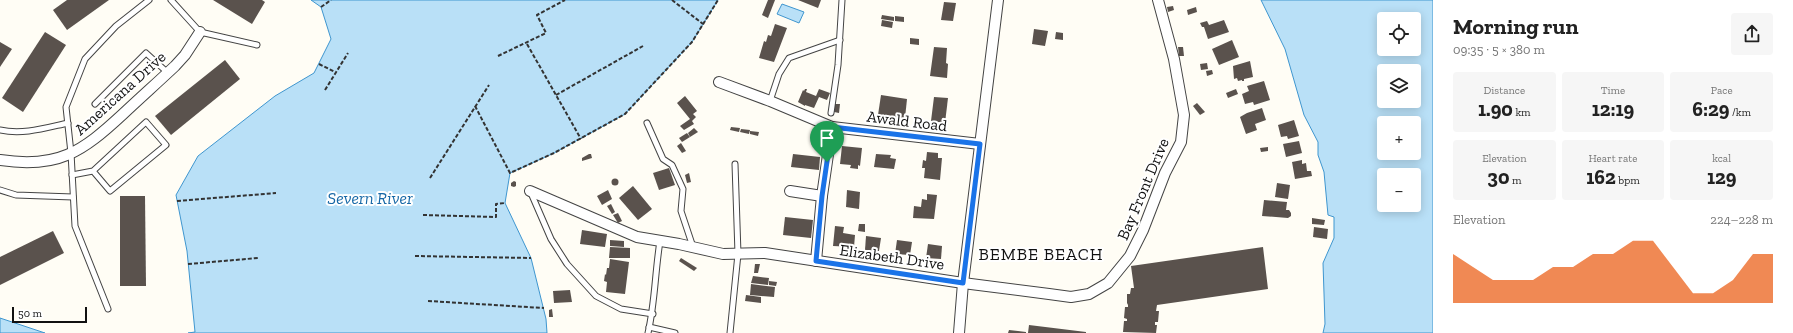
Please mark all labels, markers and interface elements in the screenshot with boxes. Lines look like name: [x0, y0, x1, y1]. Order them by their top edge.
map controls: [1377, 12, 1421, 212]
button: locate: [1377, 12, 1421, 56]
text: Morning run: [1453, 13, 1579, 40]
button: share: [1731, 13, 1773, 55]
text: 09:35 · 5 × 380 m: [1453, 42, 1545, 57]
street label: Americana Drive: [70, 47, 170, 139]
button: layers: [1377, 64, 1421, 108]
text: Distance: [1484, 84, 1525, 97]
text: Time: [1601, 84, 1625, 97]
text: Pace: [1711, 84, 1733, 97]
text: 1.90: [1478, 97, 1513, 121]
text: 12:19: [1592, 97, 1634, 121]
text: 6:29: [1692, 97, 1729, 121]
text: km: [1513, 106, 1531, 119]
text: /km: [1729, 106, 1751, 119]
street label: Awald Road: [866, 107, 948, 135]
button: +: [1377, 116, 1421, 160]
pin: [810, 121, 844, 162]
icon: arrive: [816, 127, 838, 149]
street label: Bay Front Drive: [1113, 135, 1173, 243]
text: Elevation: [1482, 152, 1527, 165]
text: Heart rate: [1589, 152, 1637, 165]
text: kcal: [1712, 152, 1731, 165]
text: 30: [1487, 165, 1509, 189]
text: 162: [1586, 165, 1616, 189]
text: 129: [1707, 165, 1736, 189]
button: −: [1377, 168, 1421, 212]
text: m: [1509, 174, 1521, 187]
text: bpm: [1616, 174, 1640, 187]
water label: Severn River: [327, 188, 413, 208]
text: Elevation: [1453, 212, 1505, 227]
text: 224–228 m: [1710, 212, 1773, 227]
street label: Elizabeth Drive: [838, 240, 946, 274]
district label: BEMBE BEACH: [978, 244, 1104, 264]
scale bar: [12, 305, 87, 324]
text: 50 m: [18, 307, 42, 320]

